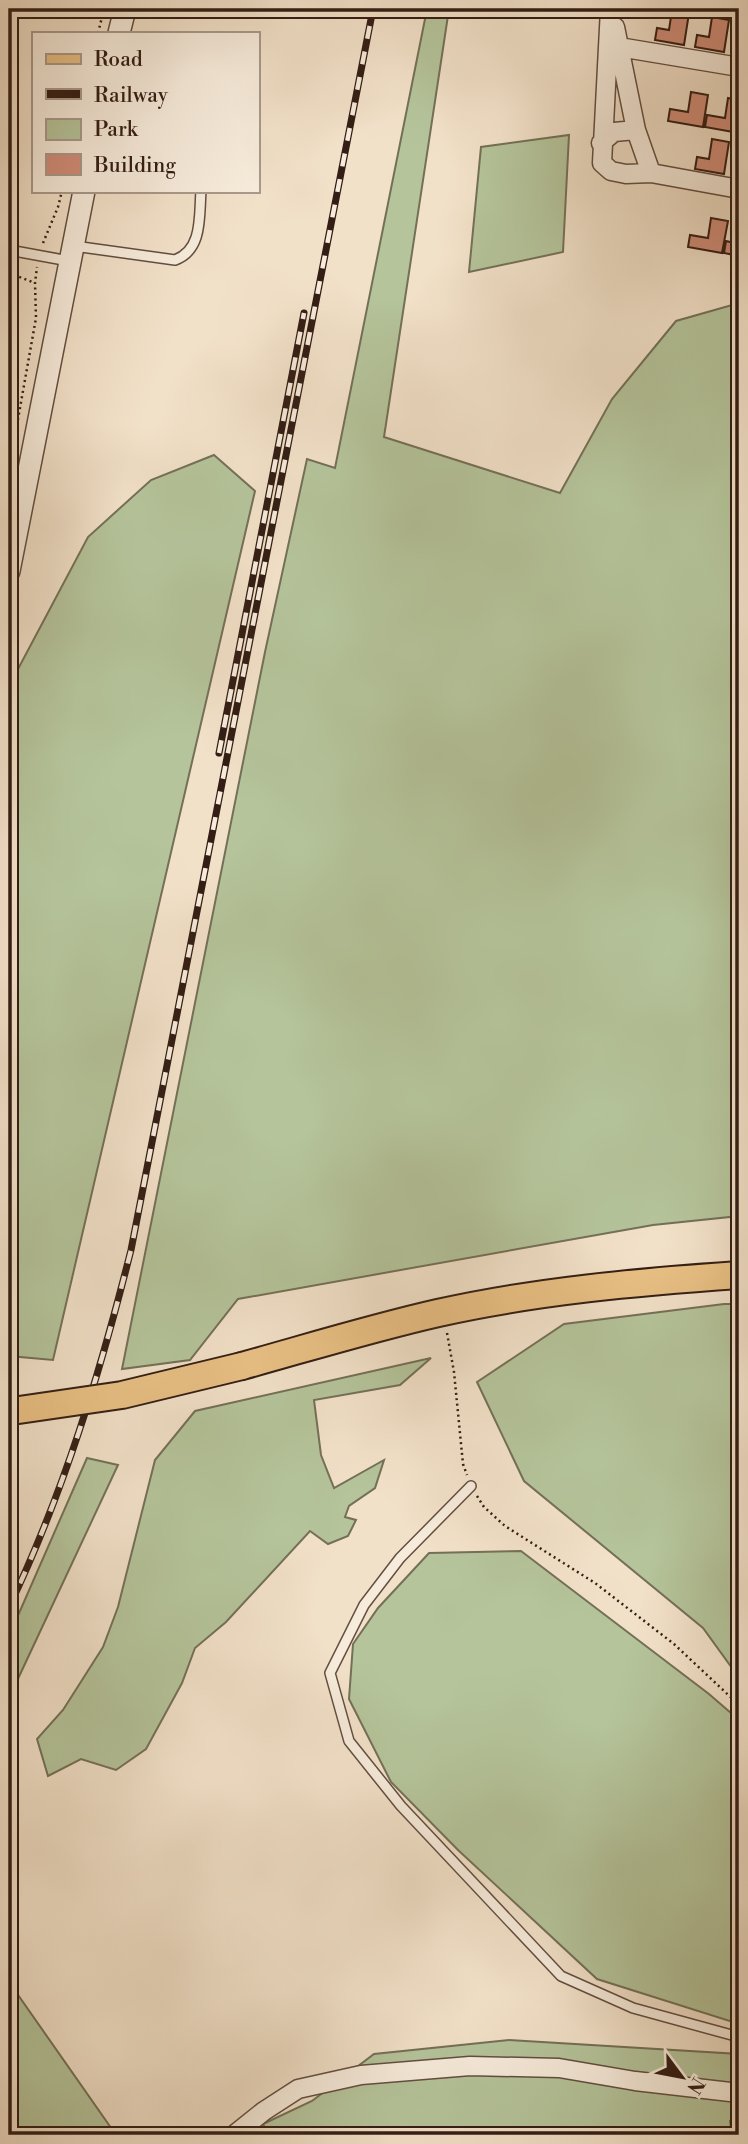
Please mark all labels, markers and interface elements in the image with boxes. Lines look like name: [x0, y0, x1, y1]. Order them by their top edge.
legend: [32, 32, 259, 192]
text: Road: [94, 47, 143, 73]
text: Railway: [94, 83, 169, 109]
text: Park: [94, 117, 139, 143]
text: Building: [93, 153, 176, 179]
north arrow: [646, 2042, 716, 2112]
text: N: [681, 2073, 710, 2098]

